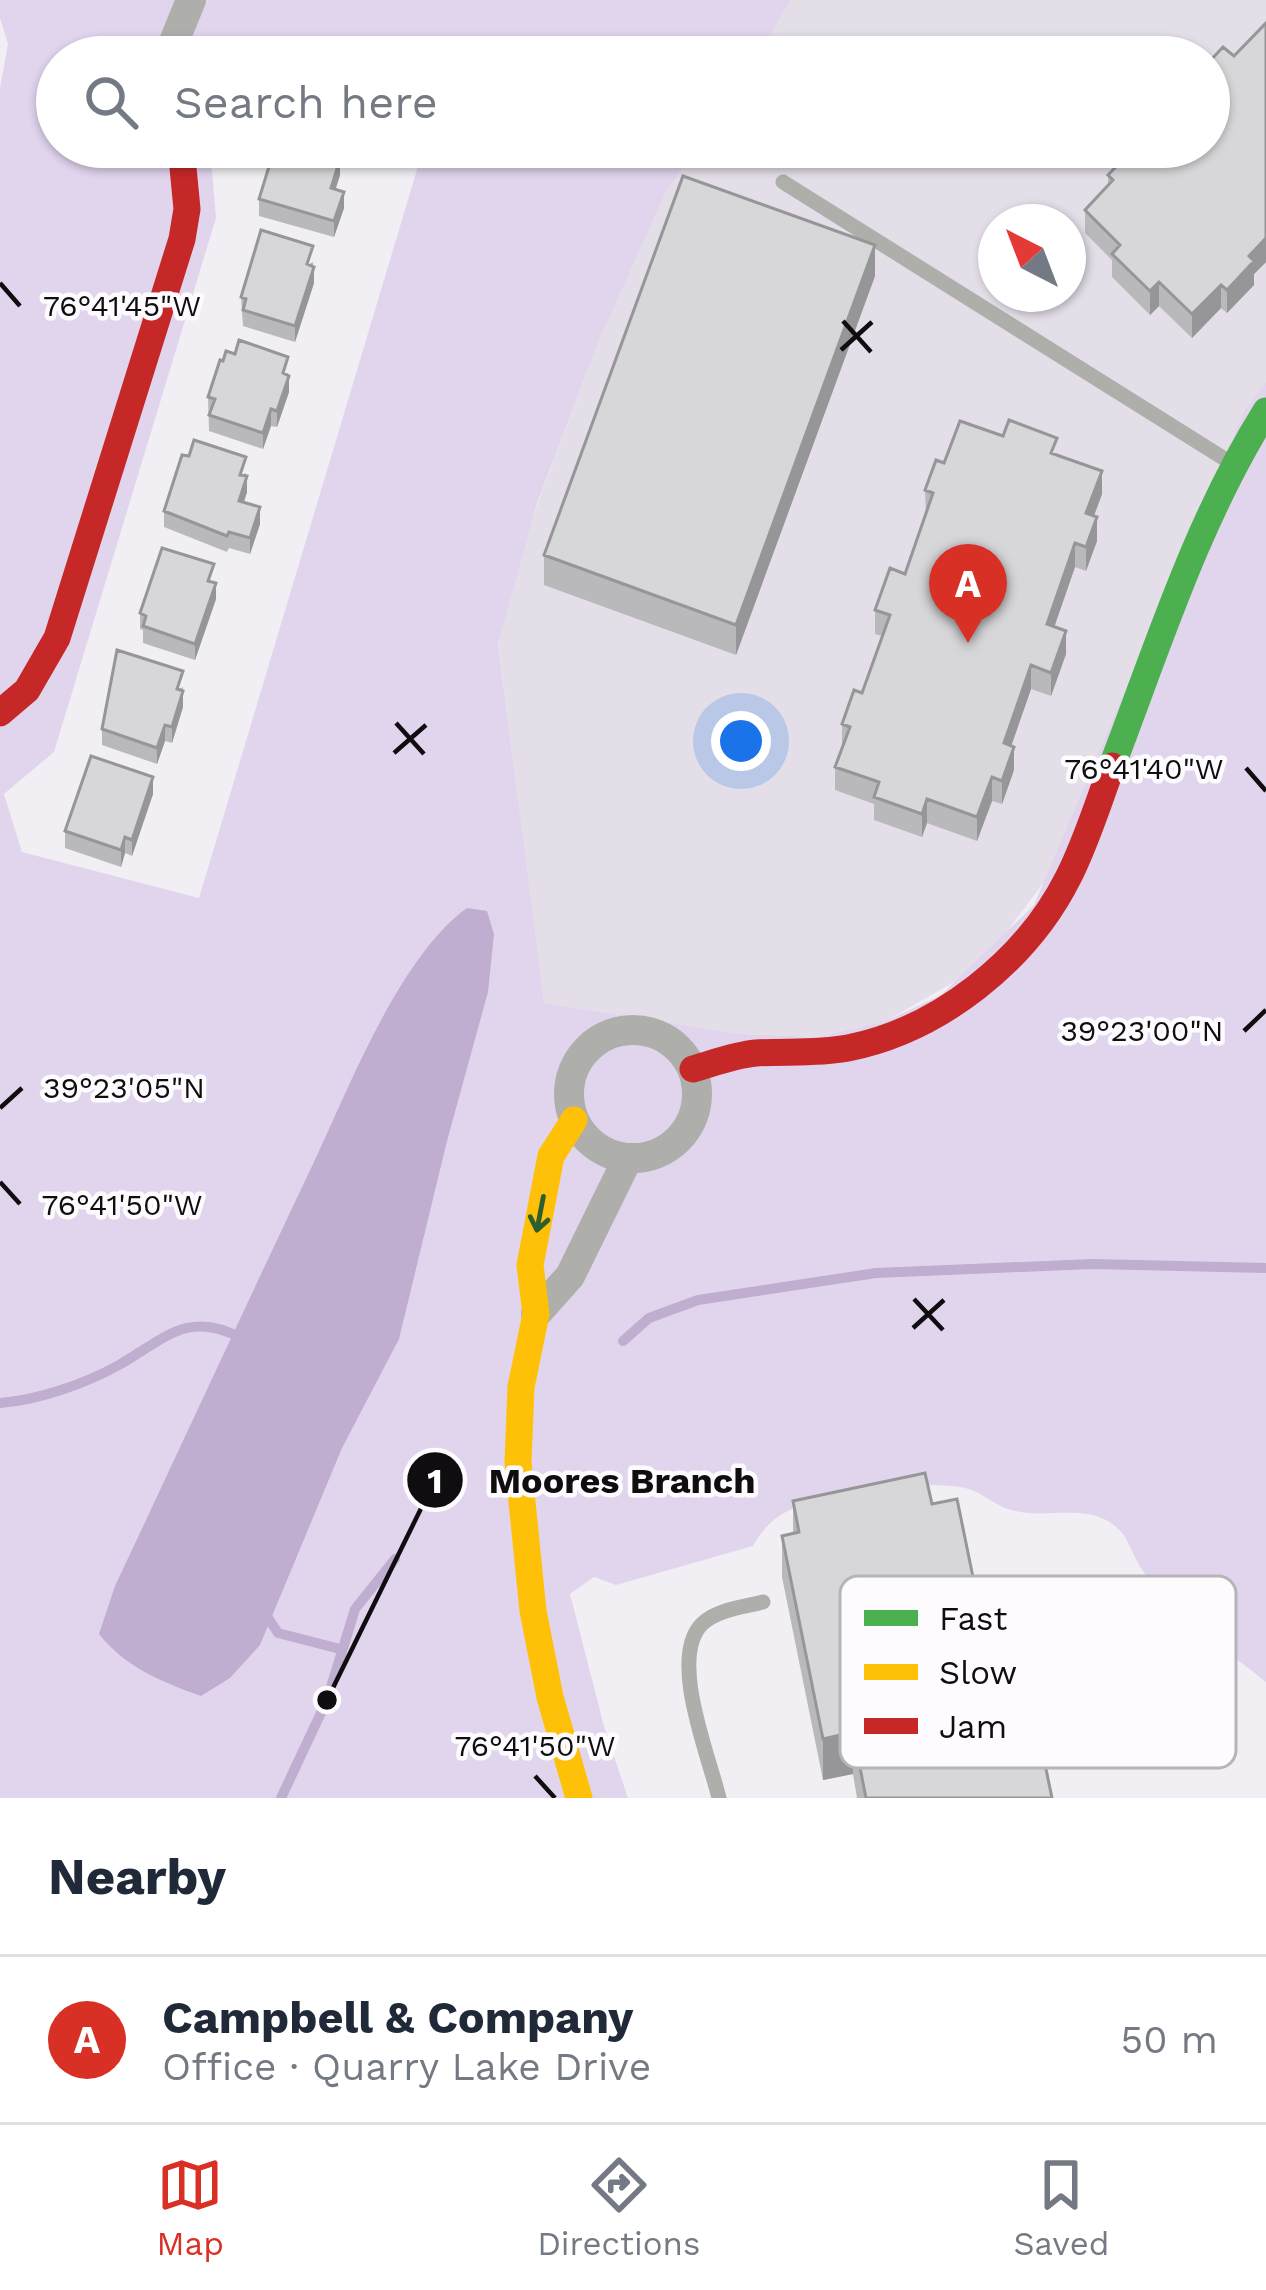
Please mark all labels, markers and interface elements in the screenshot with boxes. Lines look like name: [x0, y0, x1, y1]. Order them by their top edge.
search box: [36, 36, 1230, 168]
icon: search: [78, 69, 144, 135]
text: Search here: [174, 76, 438, 129]
north arrow: [978, 204, 1086, 312]
text: 76°41'45"W: [43, 288, 201, 323]
pin: A: [929, 544, 1007, 643]
your location: [711, 711, 771, 771]
text: 76°41'40"W: [1064, 751, 1224, 786]
text: 39°23'00"N: [1060, 1013, 1224, 1048]
text: 39°23'05"N: [43, 1070, 205, 1105]
text: 76°41'50"W: [41, 1187, 203, 1222]
one-way arrow: [528, 1193, 550, 1232]
callout: Moores Branch: [405, 1444, 780, 1516]
text: 1: [427, 1460, 443, 1502]
text: Moores Branch: [488, 1460, 756, 1502]
legend: [840, 1576, 1236, 1768]
text: Fast: [939, 1599, 1008, 1638]
text: Slow: [939, 1653, 1017, 1692]
text: Jam: [939, 1707, 1007, 1746]
text: 76°41'50"W: [454, 1728, 616, 1763]
text: Nearby: [48, 1847, 226, 1906]
text: Campbell & Company: [162, 1991, 633, 2044]
text: A: [74, 2017, 100, 2062]
text: 50 m: [1121, 2017, 1218, 2062]
text: Office · Quarry Lake Drive: [162, 2044, 651, 2089]
tab: Map: [157, 2152, 224, 2263]
tab: Directions: [537, 2152, 700, 2263]
tab: Saved: [1014, 2152, 1109, 2263]

